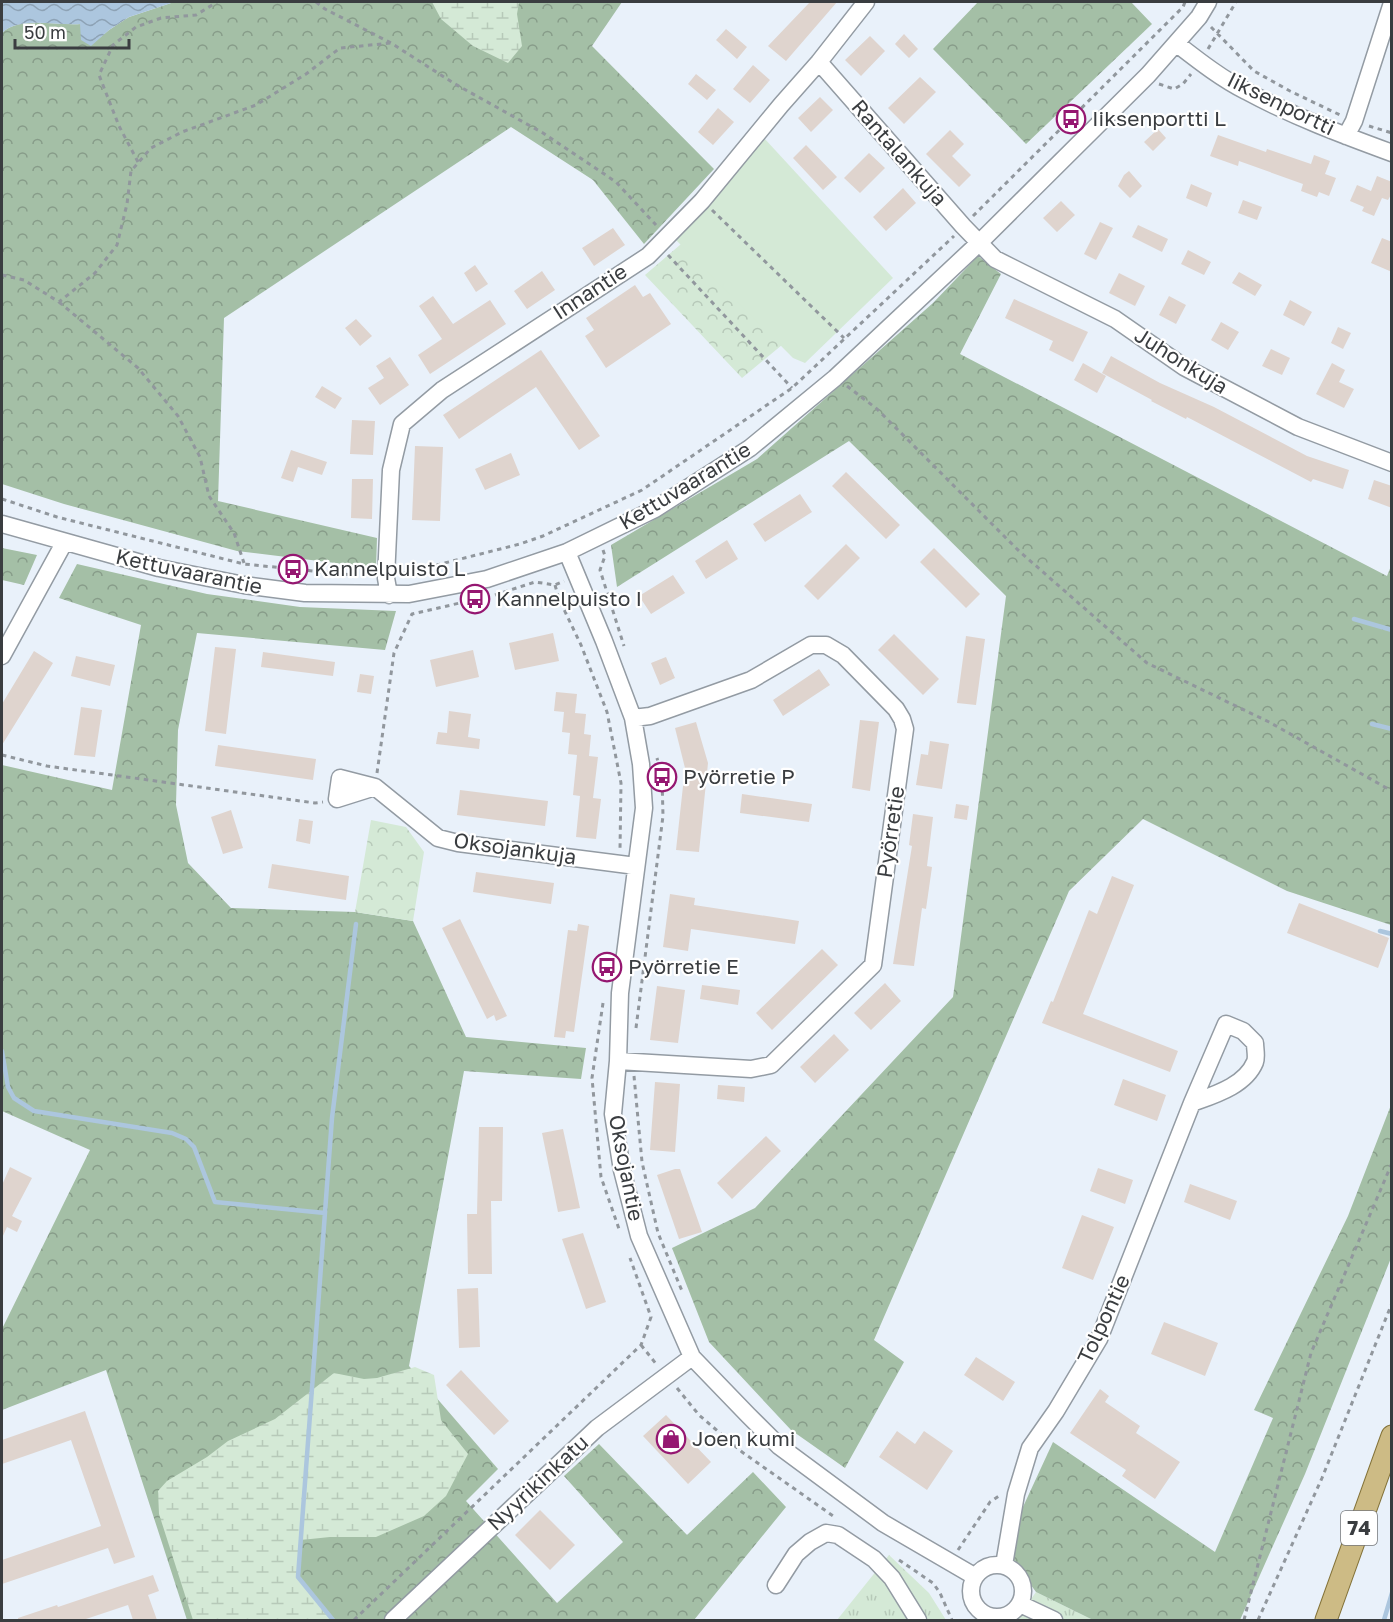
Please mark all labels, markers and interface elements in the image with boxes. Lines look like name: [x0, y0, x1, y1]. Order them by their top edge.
scale bar: [15, 12, 129, 50]
text: 50 m: [24, 21, 66, 43]
street label: Iiksenportti: [1223, 66, 1340, 140]
street label: Rantalankuja: [846, 94, 953, 211]
bus stop icon: Iiksenportti L: [1055, 103, 1087, 135]
place label: Iiksenportti L: [1092, 105, 1226, 131]
street label: Innantie: [547, 258, 631, 325]
street label: Juhonkuja: [1130, 321, 1233, 399]
street label: Kettuvaarantie: [614, 436, 755, 535]
street label: Kettuvaarantie: [114, 543, 265, 599]
bus stop icon: Kannelpuisto L: [277, 553, 309, 585]
place label: Kannelpuisto L: [314, 555, 466, 581]
bus stop icon: Kannelpuisto I: [459, 583, 491, 615]
place label: Kannelpuisto I: [496, 585, 642, 611]
bus stop icon: Pyörretie P: [646, 761, 678, 793]
place label: Pyörretie P: [683, 763, 795, 789]
street label: Pyörretie: [871, 784, 909, 880]
street label: Oksojankuja: [452, 827, 578, 869]
bus stop icon: Pyörretie E: [591, 951, 623, 983]
place label: Pyörretie E: [628, 953, 739, 979]
street label: Oksojantie: [604, 1113, 650, 1223]
street label: Tolpontie: [1071, 1270, 1135, 1367]
shop icon: Joen kumi: [655, 1423, 687, 1455]
place label: Joen kumi: [692, 1425, 795, 1451]
street label: Nyyrikinkatu: [481, 1429, 593, 1536]
road number: 74: [1341, 1511, 1377, 1545]

